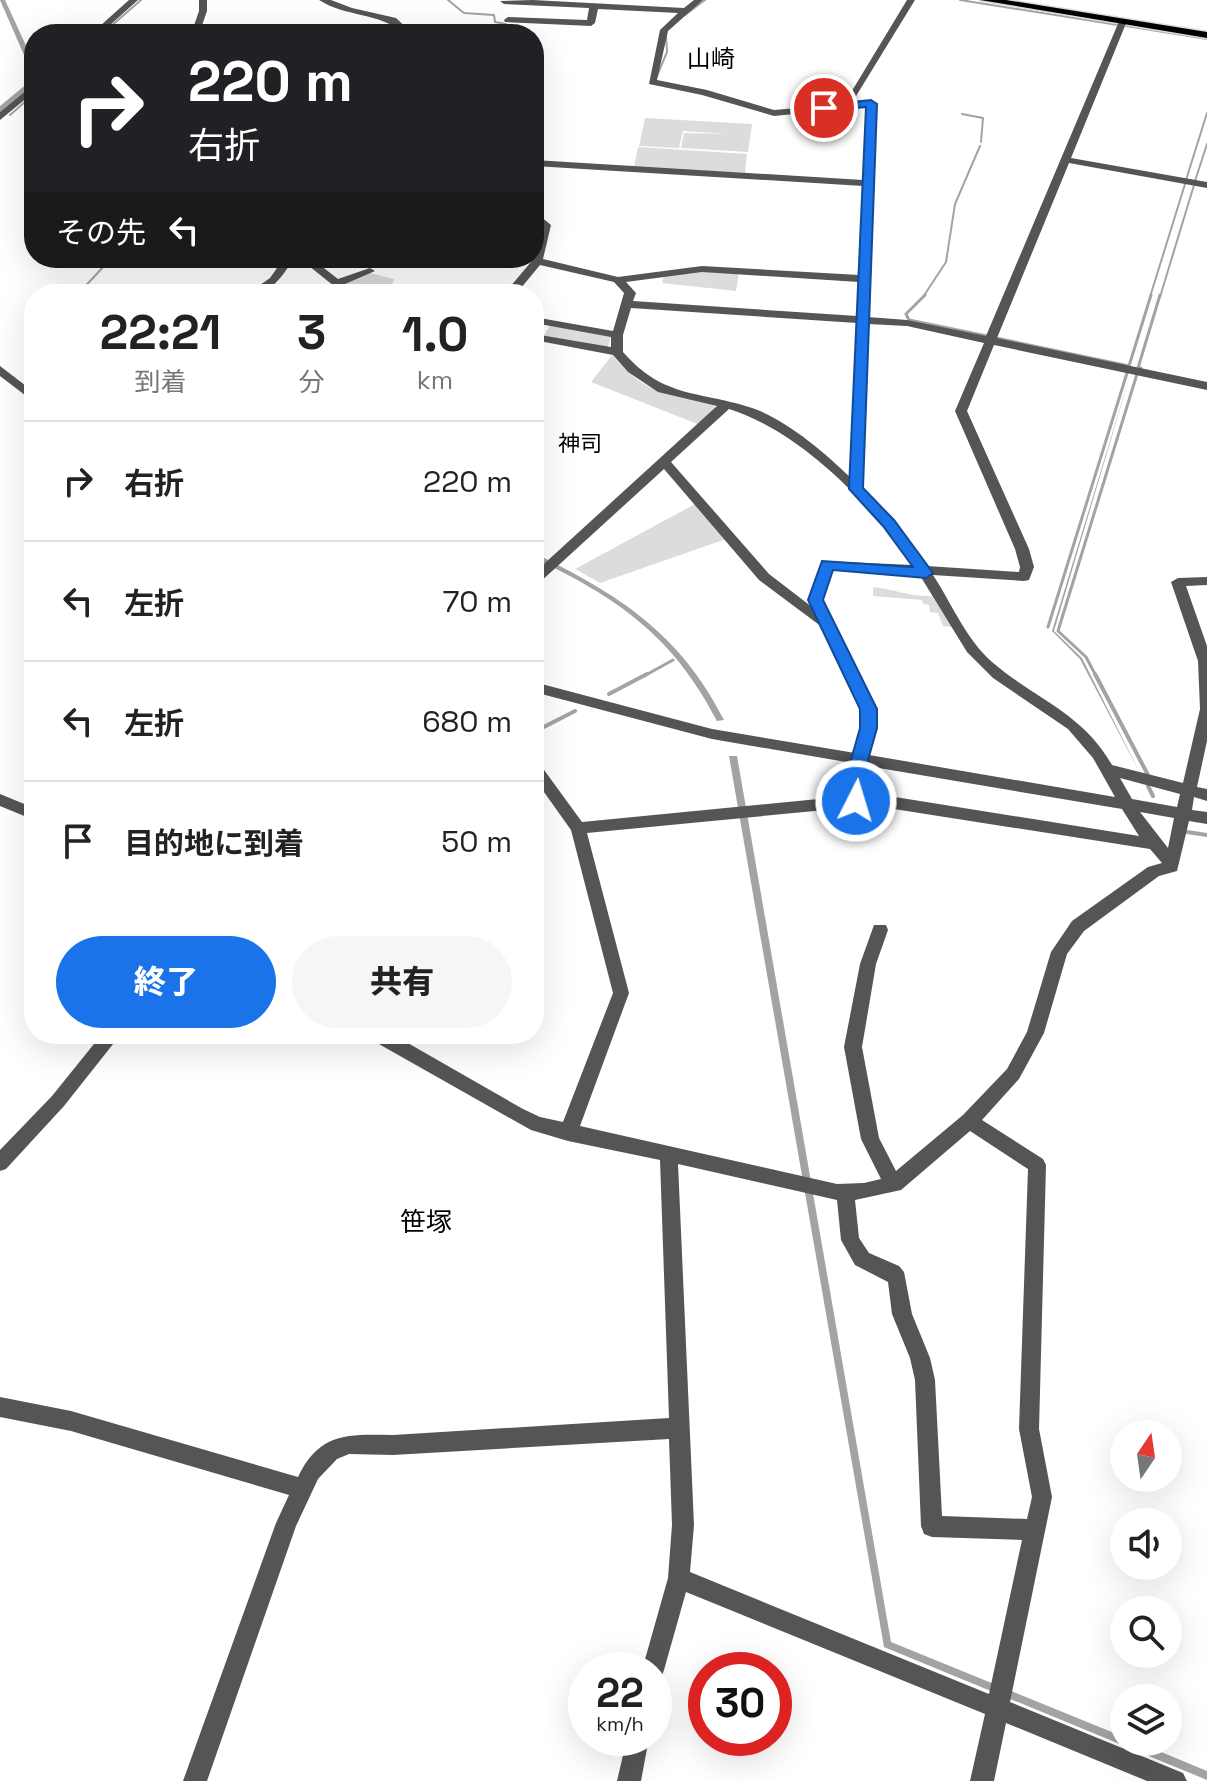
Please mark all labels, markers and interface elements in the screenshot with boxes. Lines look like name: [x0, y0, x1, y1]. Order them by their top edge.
district label: 山崎: [687, 43, 735, 74]
text: 220 m: [188, 46, 353, 117]
icon: right: [56, 56, 160, 160]
pin: [790, 74, 858, 142]
icon: arrive: [802, 86, 846, 130]
text: 右折: [188, 123, 260, 169]
icon: left: [162, 208, 206, 252]
text: その先: [56, 213, 146, 252]
text: 22:21: [100, 302, 221, 363]
text: 3: [297, 302, 326, 363]
text: 1.0: [402, 304, 468, 365]
text: km: [417, 363, 453, 397]
text: 到着: [134, 365, 186, 399]
text: 分: [298, 365, 324, 399]
district label: 神司: [558, 429, 602, 457]
icon: right: [56, 459, 100, 503]
text: 220 m: [423, 462, 512, 501]
text: 右折: [124, 464, 184, 503]
icon: left: [56, 579, 100, 623]
text: 70 m: [443, 582, 512, 621]
text: 左折: [124, 584, 184, 623]
icon: left: [56, 699, 100, 743]
text: 680 m: [422, 702, 512, 741]
text: 左折: [124, 704, 184, 743]
position arrow: [814, 759, 898, 843]
icon: arrive: [56, 819, 100, 863]
text: 50 m: [441, 822, 512, 861]
text: 目的地に到着: [124, 824, 304, 863]
button: 終了: [56, 936, 276, 1028]
button: 共有: [292, 936, 512, 1028]
district label: 笹塚: [400, 1205, 452, 1239]
north arrow: [1110, 1420, 1182, 1492]
map controls: [1110, 1420, 1182, 1756]
button: sound: [1110, 1508, 1182, 1580]
button: search: [1110, 1596, 1182, 1668]
speed limit sign: 30: [688, 1652, 792, 1756]
text: 22: [596, 1668, 644, 1719]
button: layers: [1110, 1684, 1182, 1756]
text: km/h: [596, 1711, 644, 1737]

